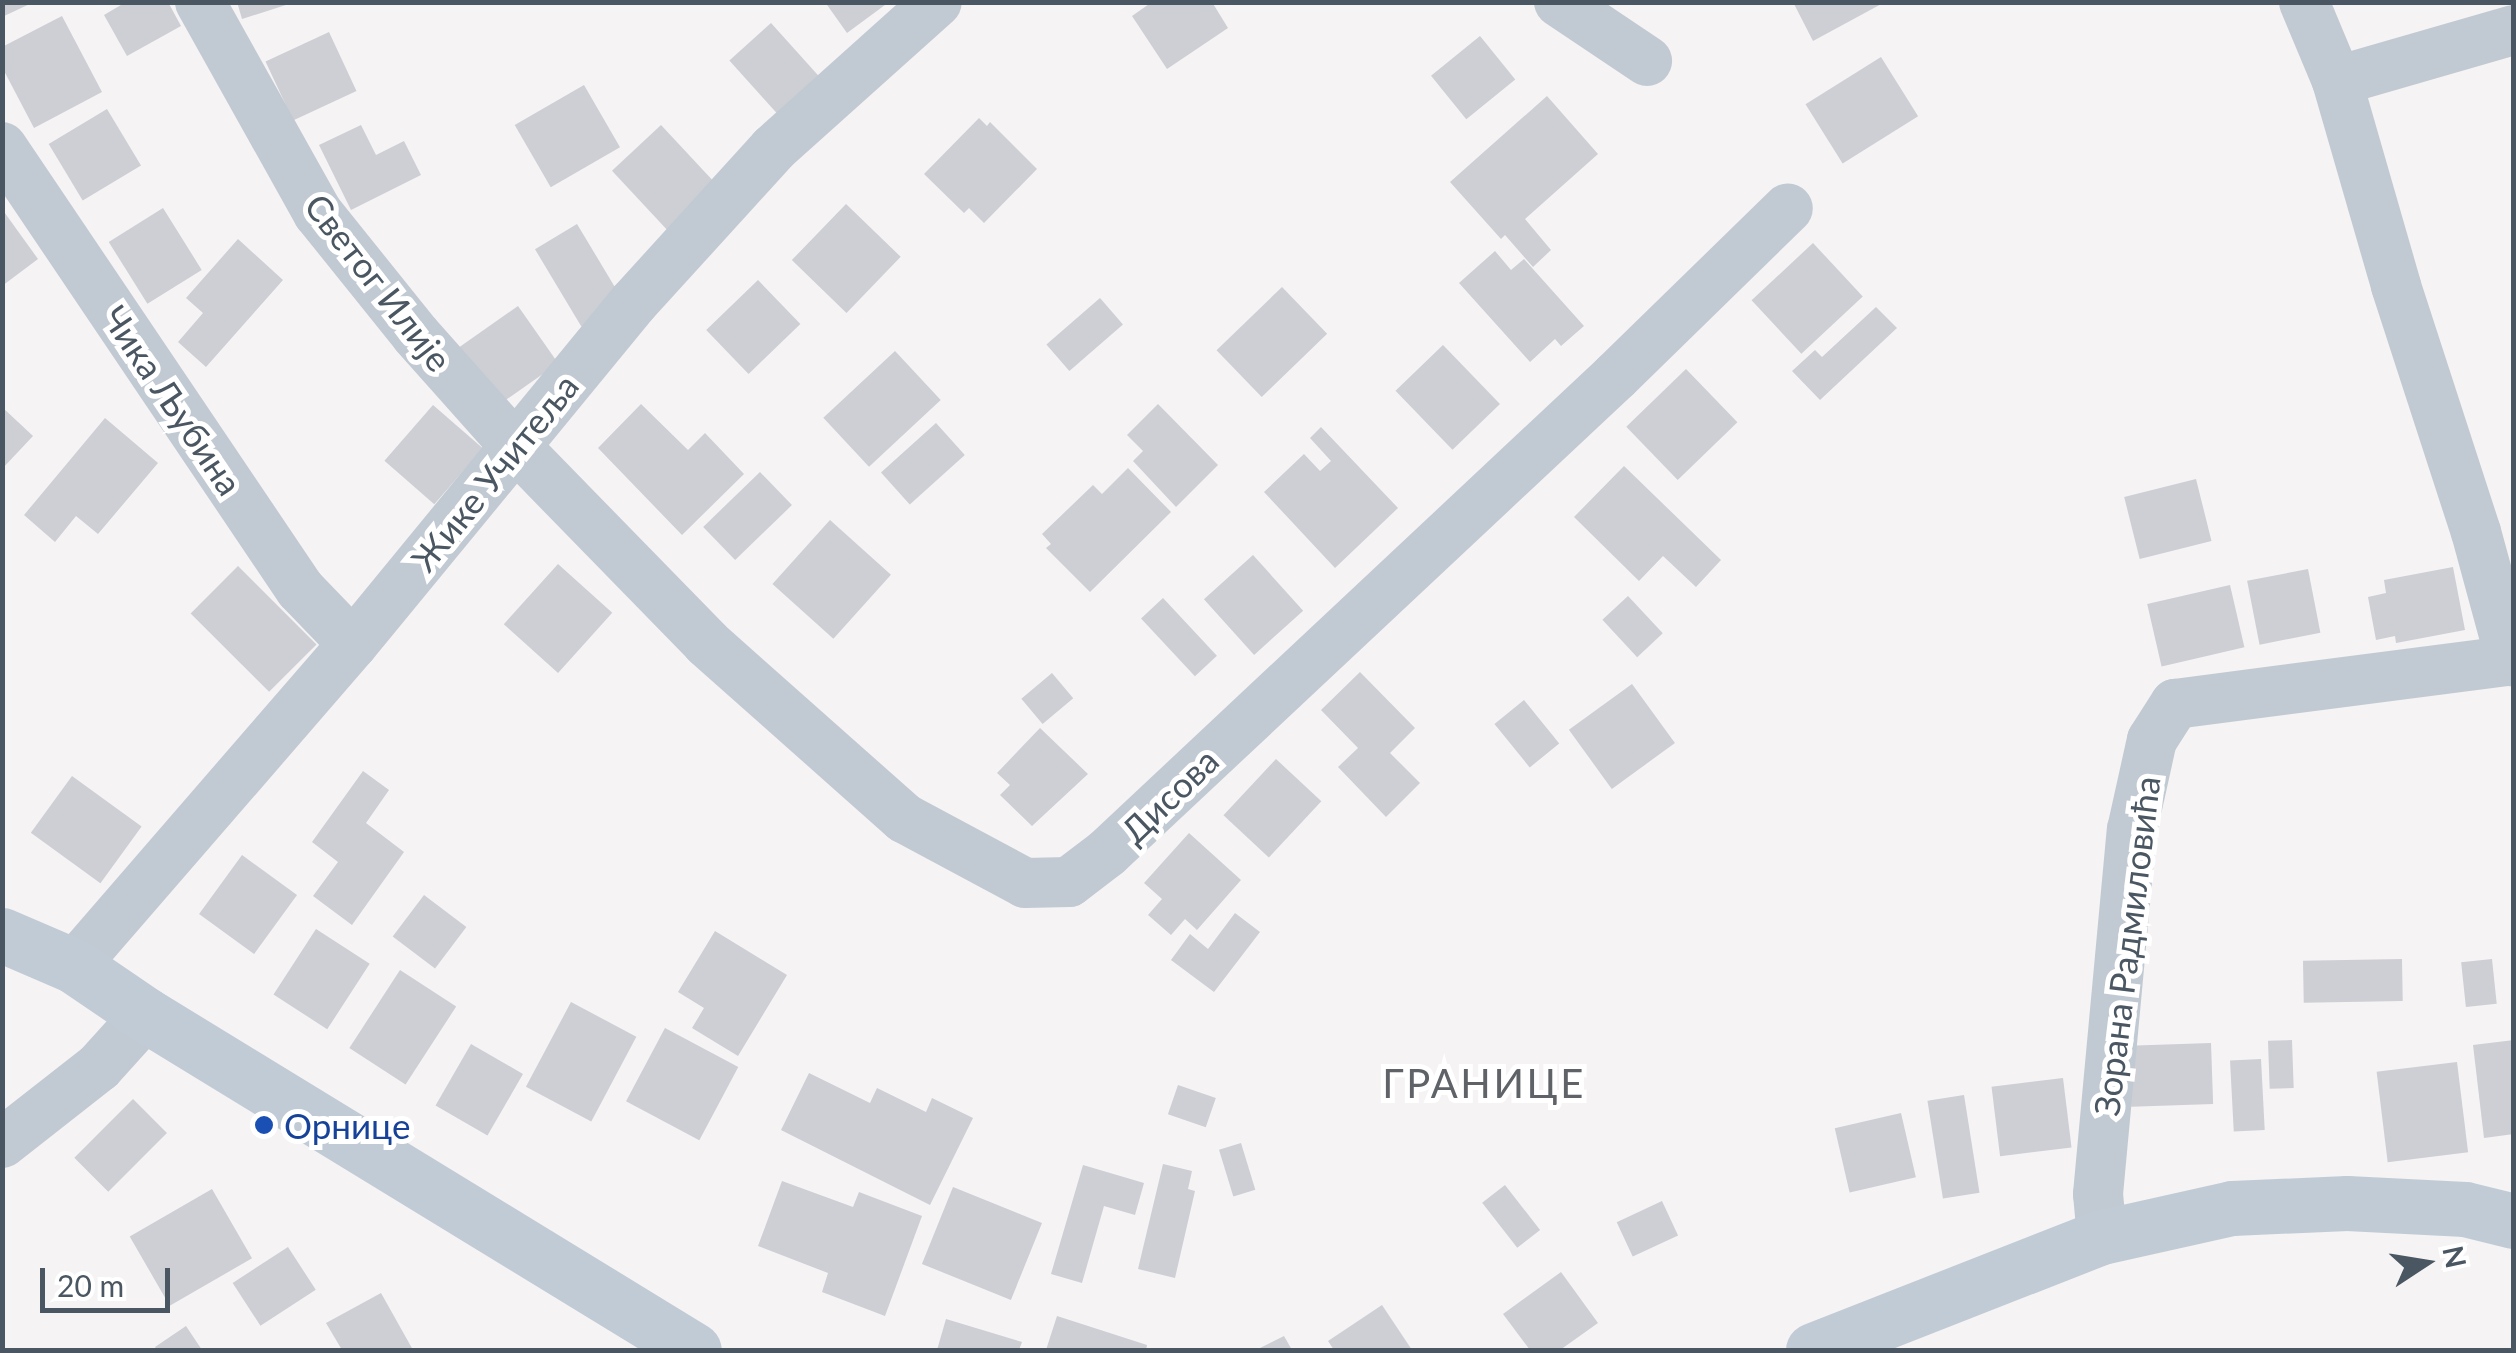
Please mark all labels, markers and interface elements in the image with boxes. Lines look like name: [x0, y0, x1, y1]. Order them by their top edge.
street label: Светог Илије: [297, 185, 461, 379]
street label: Чика Љубина: [94, 298, 252, 502]
street label: Жике Учитеља: [402, 365, 586, 579]
street label: Дисова: [1112, 739, 1226, 851]
street label: Зорана Радмиловића: [2084, 774, 2168, 1118]
district label: ГРАНИЦЕ: [1382, 1059, 1586, 1107]
place label: Орнице: [284, 1104, 410, 1146]
marker: Орнице: [253, 1114, 275, 1136]
north arrow: [2376, 1213, 2476, 1313]
text: N: [2436, 1243, 2474, 1271]
scale bar: [45, 1248, 175, 1310]
text: 20 m: [57, 1267, 124, 1303]

